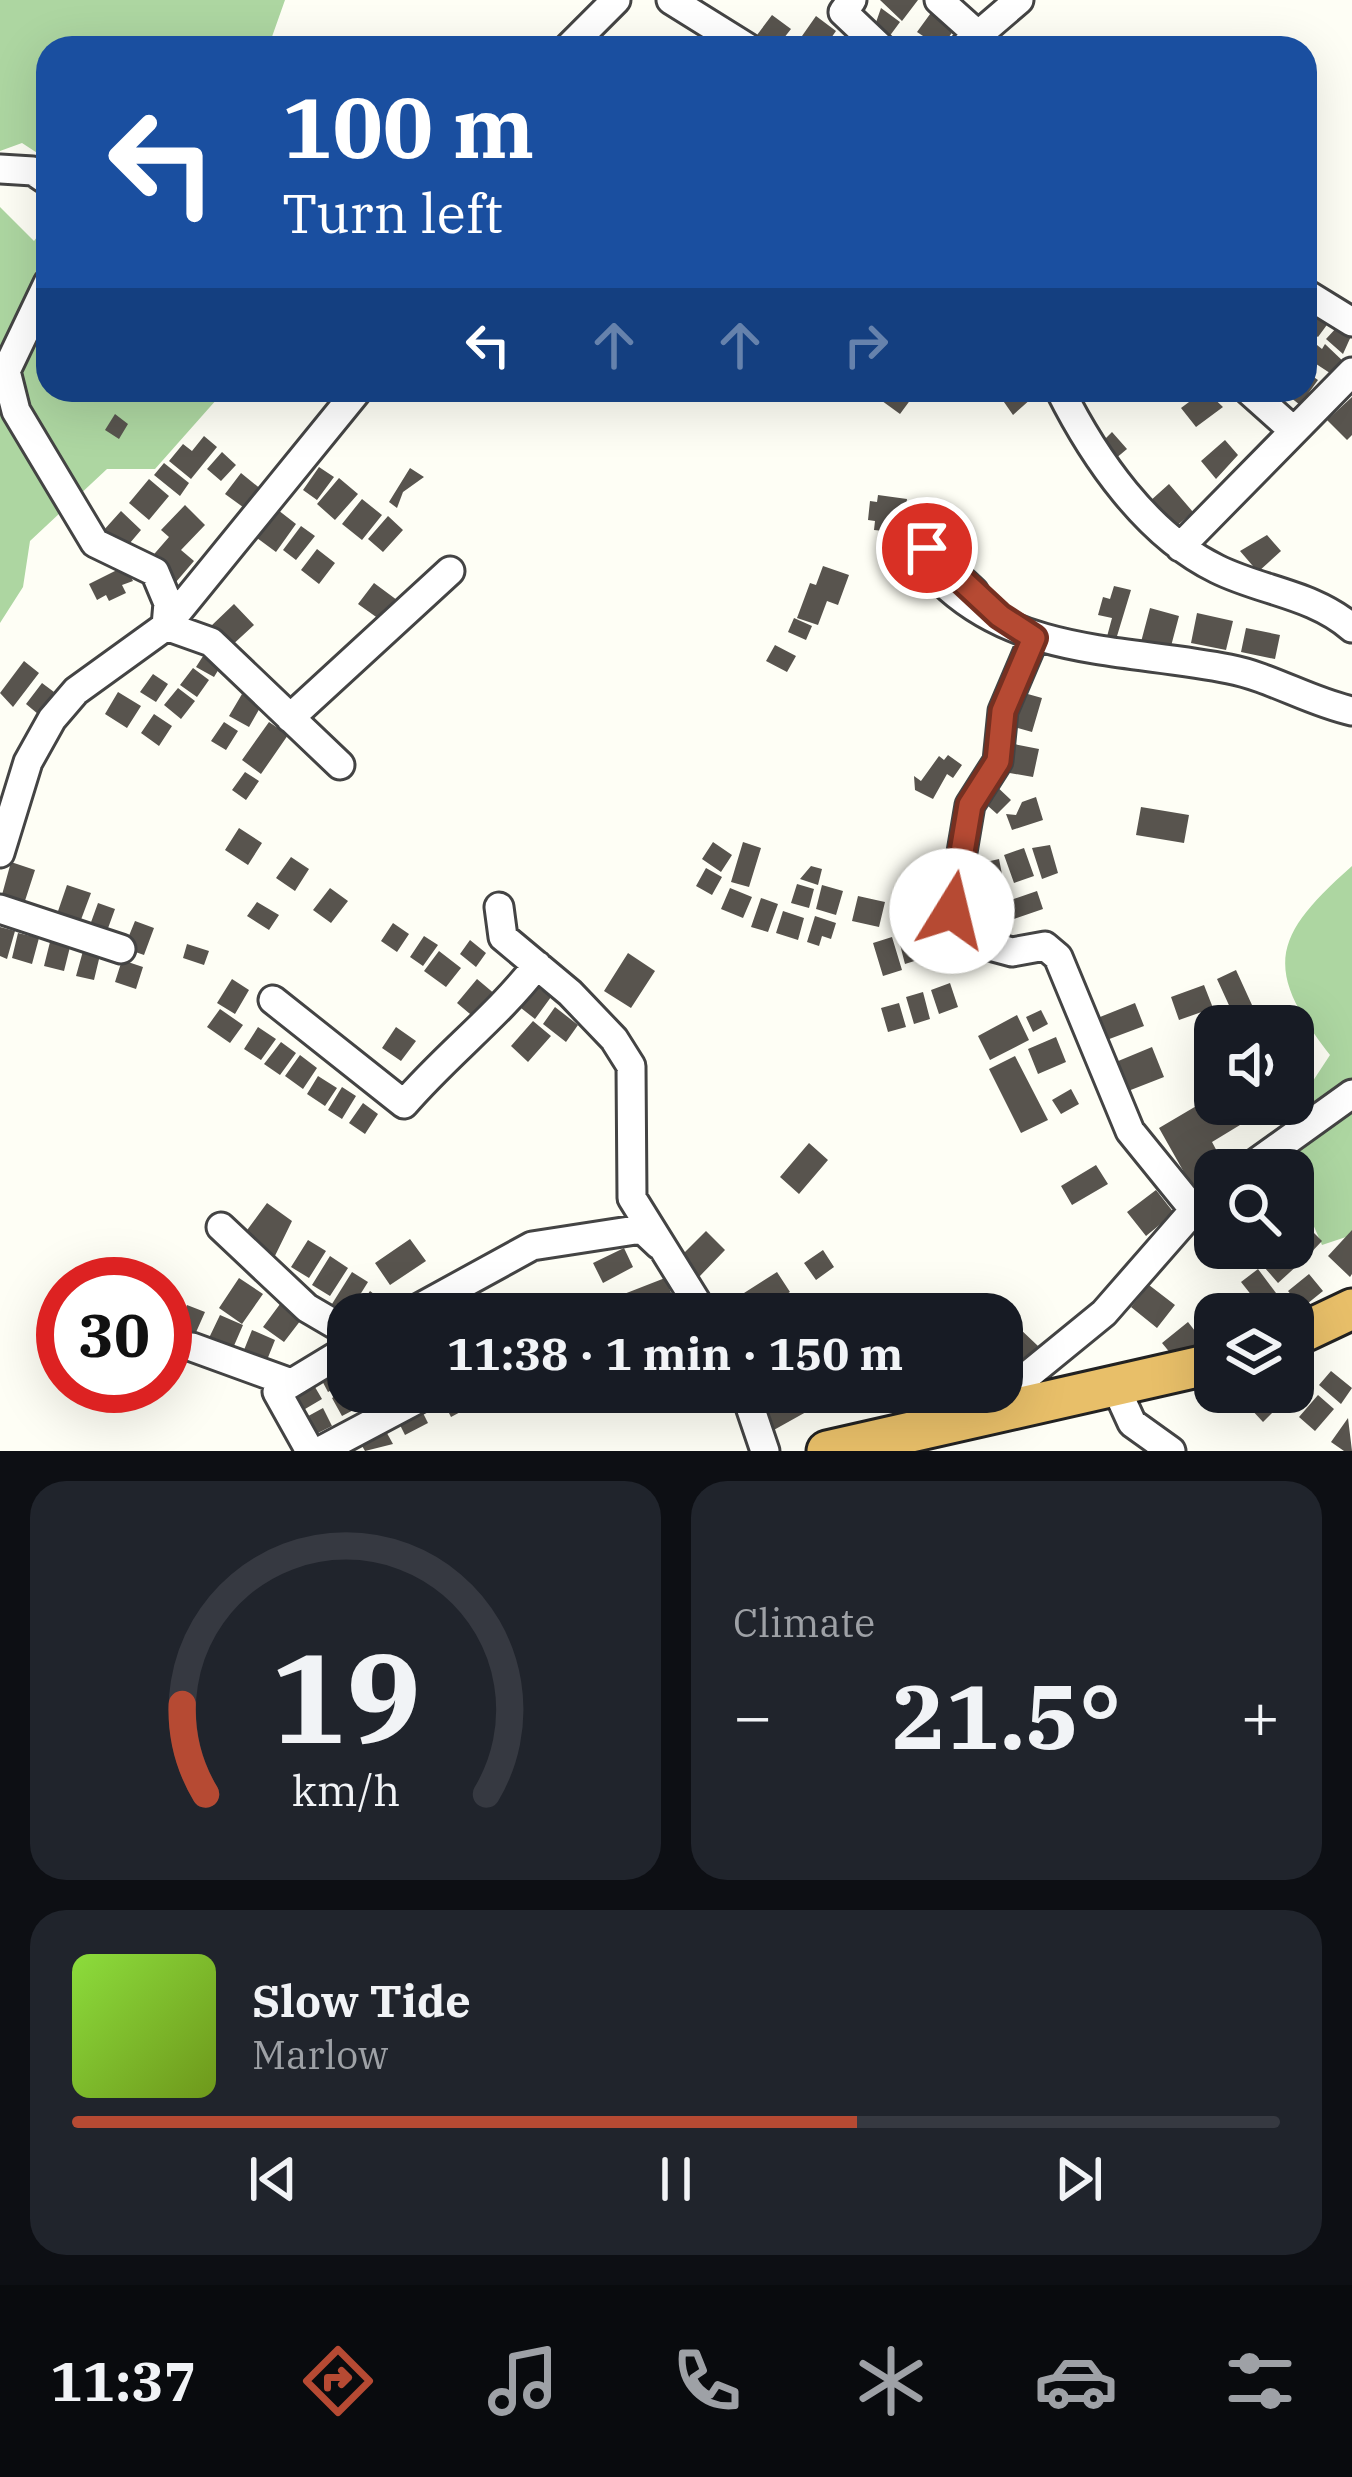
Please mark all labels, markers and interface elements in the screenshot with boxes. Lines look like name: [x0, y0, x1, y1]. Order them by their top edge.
text: 100 m: [282, 72, 534, 181]
icon: left: [84, 84, 240, 240]
text: Turn left: [282, 178, 503, 248]
icon: left: [455, 312, 521, 378]
icon: ahead: [581, 312, 647, 378]
icon: ahead: [707, 312, 773, 378]
icon: right: [833, 312, 899, 378]
pin: [876, 497, 978, 599]
icon: arrive: [894, 515, 960, 581]
position arrow: [889, 848, 1015, 974]
map controls: [1194, 1005, 1314, 1413]
button: sound: [1194, 1005, 1314, 1125]
button: search: [1194, 1149, 1314, 1269]
speed limit sign: 30: [36, 1257, 192, 1413]
button: layers: [1194, 1293, 1314, 1413]
text: 11:38 · 1 min · 150 m: [447, 1324, 903, 1382]
text: Climate: [733, 1597, 875, 1648]
text: 19: [271, 1615, 420, 1777]
text: 21.5°: [892, 1657, 1121, 1774]
text: −: [733, 1672, 773, 1758]
text: +: [1240, 1672, 1280, 1758]
text: km/h: [291, 1761, 400, 1817]
text: Slow Tide: [252, 1971, 471, 2029]
text: Marlow: [252, 2029, 388, 2080]
icon: previous: [240, 2146, 306, 2212]
icon: pause: [643, 2146, 709, 2212]
icon: next: [1046, 2146, 1112, 2212]
icon: directions: [296, 2339, 380, 2423]
icon: music: [481, 2339, 565, 2423]
icon: phone: [665, 2339, 749, 2423]
icon: climate: [849, 2339, 933, 2423]
icon: car: [1034, 2339, 1118, 2423]
icon: filters: [1218, 2339, 1302, 2423]
text: 11:37: [50, 2346, 196, 2416]

